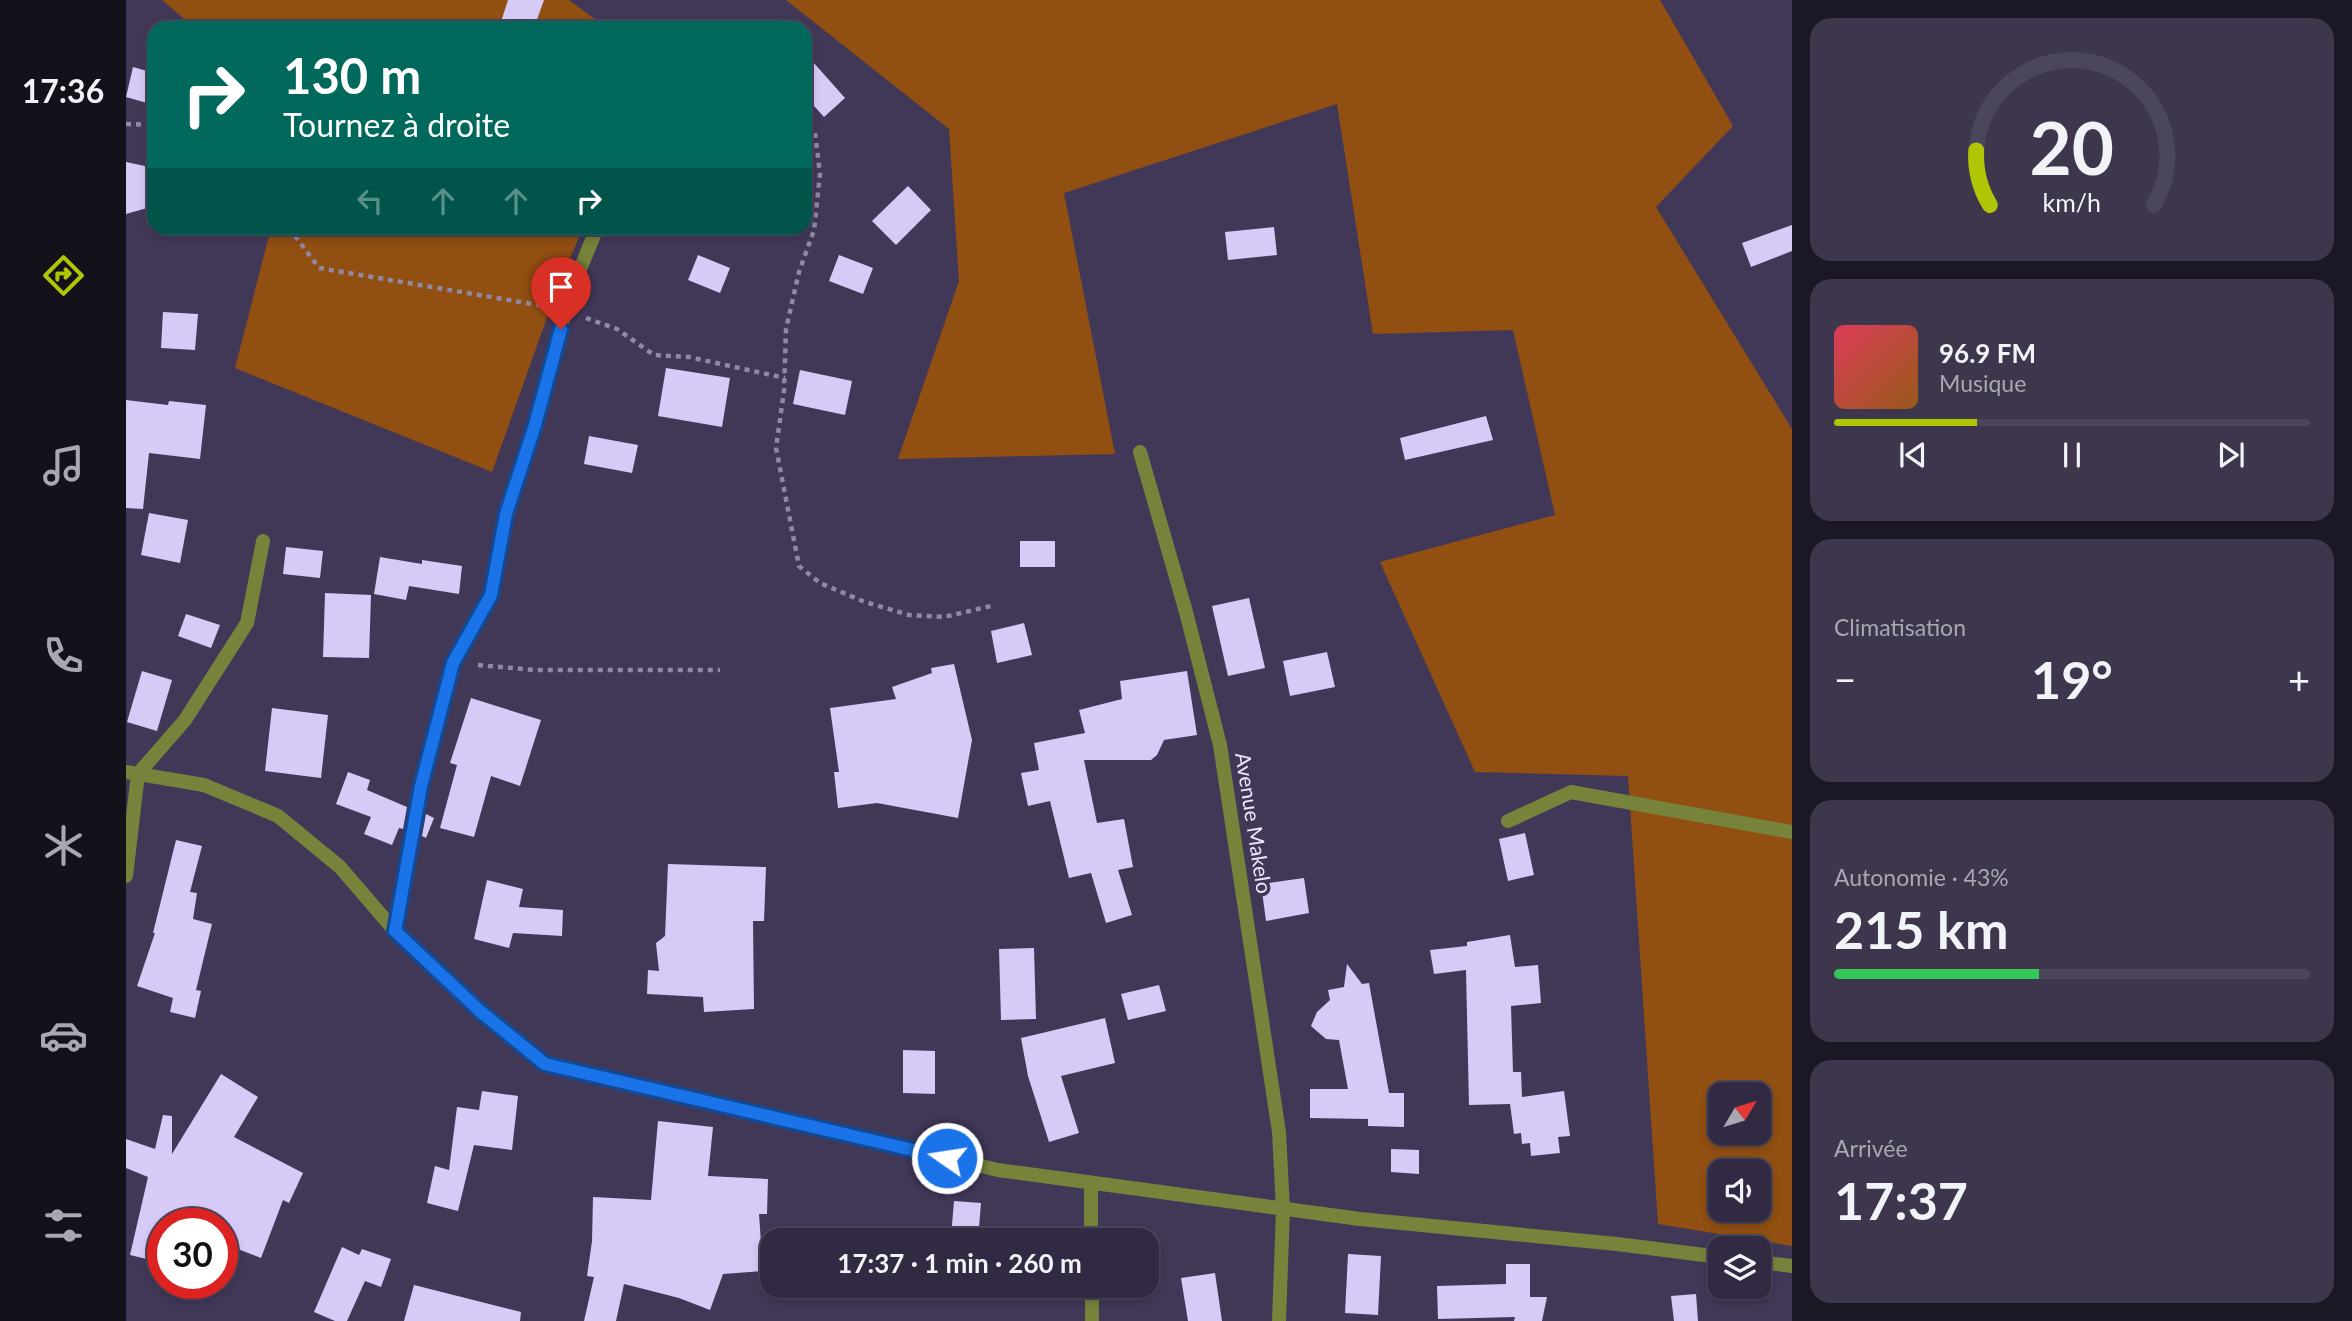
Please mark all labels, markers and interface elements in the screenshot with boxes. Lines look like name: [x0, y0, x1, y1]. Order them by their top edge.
text: 130 m: [283, 46, 421, 104]
icon: right: [168, 49, 259, 140]
text: 17:36: [22, 71, 104, 110]
text: 20: [2030, 104, 2114, 192]
text: Tournez à droite: [283, 105, 510, 144]
icon: left: [351, 182, 389, 220]
icon: ahead: [424, 182, 462, 220]
icon: ahead: [497, 182, 535, 220]
icon: right: [570, 182, 608, 220]
text: km/h: [2043, 187, 2101, 217]
icon: directions: [39, 251, 88, 300]
pin: [531, 257, 591, 329]
icon: arrive: [542, 268, 580, 306]
text: 96.9 FM: [1939, 337, 2036, 369]
text: Musique: [1939, 369, 2026, 397]
icon: previous: [1894, 436, 1932, 474]
icon: pause: [2053, 436, 2091, 474]
icon: next: [2212, 436, 2250, 474]
icon: music: [39, 441, 88, 490]
text: Climatisation: [1834, 613, 1966, 641]
icon: phone: [39, 631, 88, 680]
text: 19°: [2031, 648, 2113, 710]
text: −: [1834, 656, 1856, 702]
text: +: [2288, 656, 2310, 702]
street label: Avenue Makelo: [1231, 750, 1278, 895]
icon: climate: [39, 821, 88, 870]
text: Autonomie · 43%: [1834, 863, 2009, 891]
text: 215 km: [1834, 898, 2008, 960]
icon: car: [39, 1011, 88, 1060]
north arrow: [1708, 1082, 1771, 1144]
map controls: [1708, 1082, 1771, 1299]
position arrow: [910, 1121, 984, 1195]
text: Arrivée: [1834, 1134, 1908, 1162]
button: sound: [1708, 1159, 1771, 1222]
text: 17:37: [1834, 1169, 1968, 1231]
icon: filters: [39, 1201, 88, 1250]
speed limit sign: 30: [147, 1208, 238, 1299]
button: layers: [1708, 1236, 1771, 1299]
text: 17:37 · 1 min · 260 m: [837, 1247, 1082, 1279]

